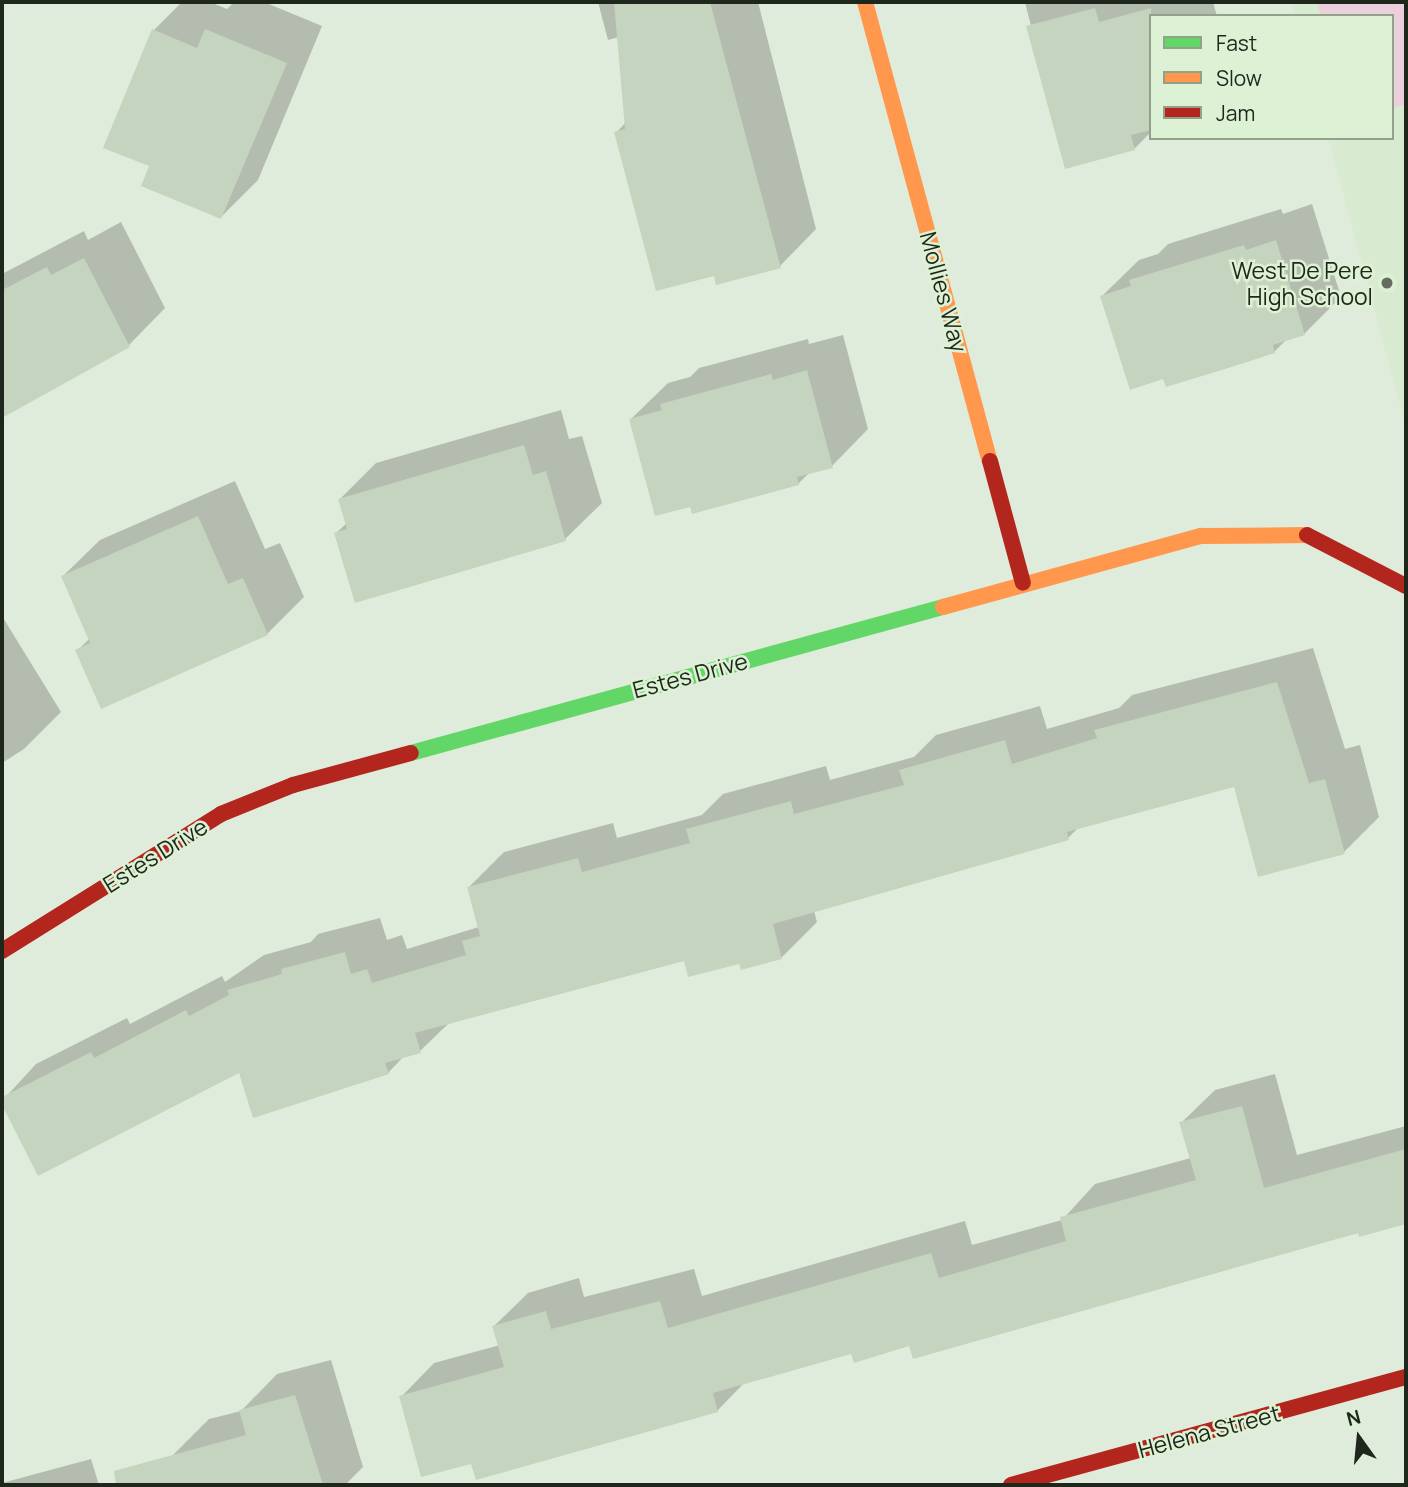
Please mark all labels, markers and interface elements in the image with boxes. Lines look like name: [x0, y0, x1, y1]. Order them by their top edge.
legend: [1149, 14, 1394, 140]
text: Fast: [1216, 29, 1257, 57]
text: Slow: [1216, 64, 1262, 92]
text: Jam: [1216, 99, 1255, 127]
street label: Mollies Way: [915, 229, 973, 355]
place label: West De Pere High School: [1231, 256, 1373, 310]
marker: West De Pere High School: [1379, 275, 1395, 291]
street label: Estes Drive: [630, 646, 750, 704]
street label: Estes Drive: [98, 812, 212, 898]
street label: Helena Street: [1135, 1399, 1283, 1463]
north arrow: [1324, 1403, 1394, 1473]
text: N: [1344, 1403, 1364, 1432]

